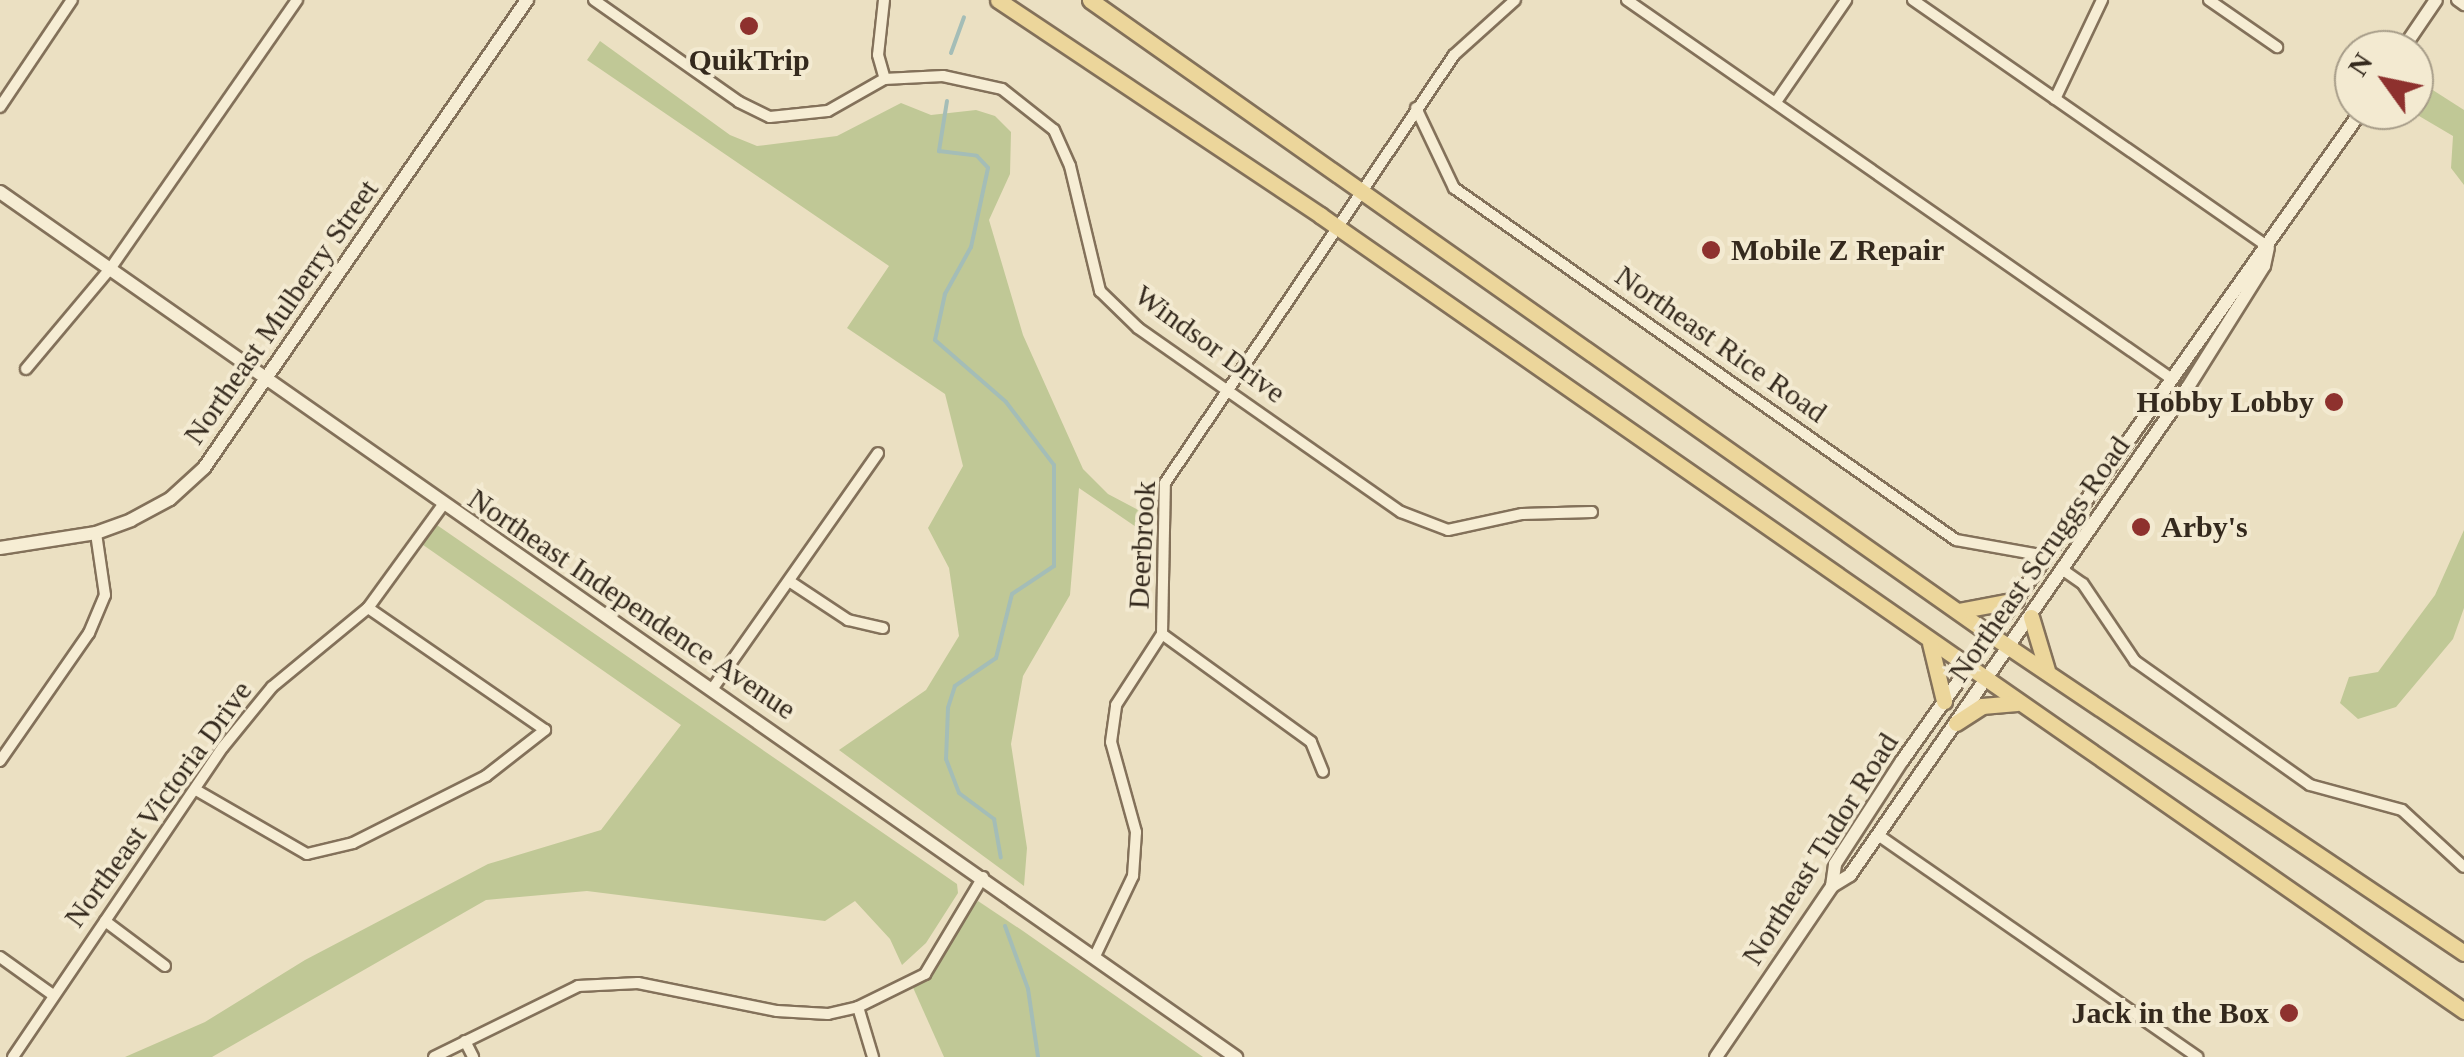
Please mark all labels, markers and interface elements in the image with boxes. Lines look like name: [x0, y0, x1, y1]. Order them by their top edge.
marker: QuikTrip: [738, 15, 760, 37]
north arrow: [2334, 30, 2434, 130]
place label: QuikTrip: [688, 42, 810, 78]
text: N: [2342, 48, 2379, 81]
street label: Northeast Mulberry Street: [176, 173, 386, 451]
place label: Mobile Z Repair: [1731, 232, 1944, 268]
marker: Mobile Z Repair: [1700, 239, 1722, 261]
street label: Northeast Rice Road: [1608, 258, 1834, 430]
street label: Windsor Drive: [1127, 277, 1293, 411]
place label: Hobby Lobby: [2136, 384, 2314, 420]
marker: Hobby Lobby: [2323, 391, 2345, 413]
street label: Northeast Scruggs Road: [1941, 429, 2137, 689]
street label: Northeast Independence Avenue: [461, 480, 803, 728]
street label: Deerbrook: [1121, 480, 1163, 610]
place label: Arby's: [2161, 509, 2248, 545]
marker: Arby's: [2130, 516, 2152, 538]
street label: Northeast Victoria Drive: [56, 674, 260, 934]
street label: Northeast Tudor Road: [1734, 726, 1906, 972]
place label: Jack in the Box: [2071, 995, 2269, 1031]
marker: Jack in the Box: [2278, 1002, 2300, 1024]

